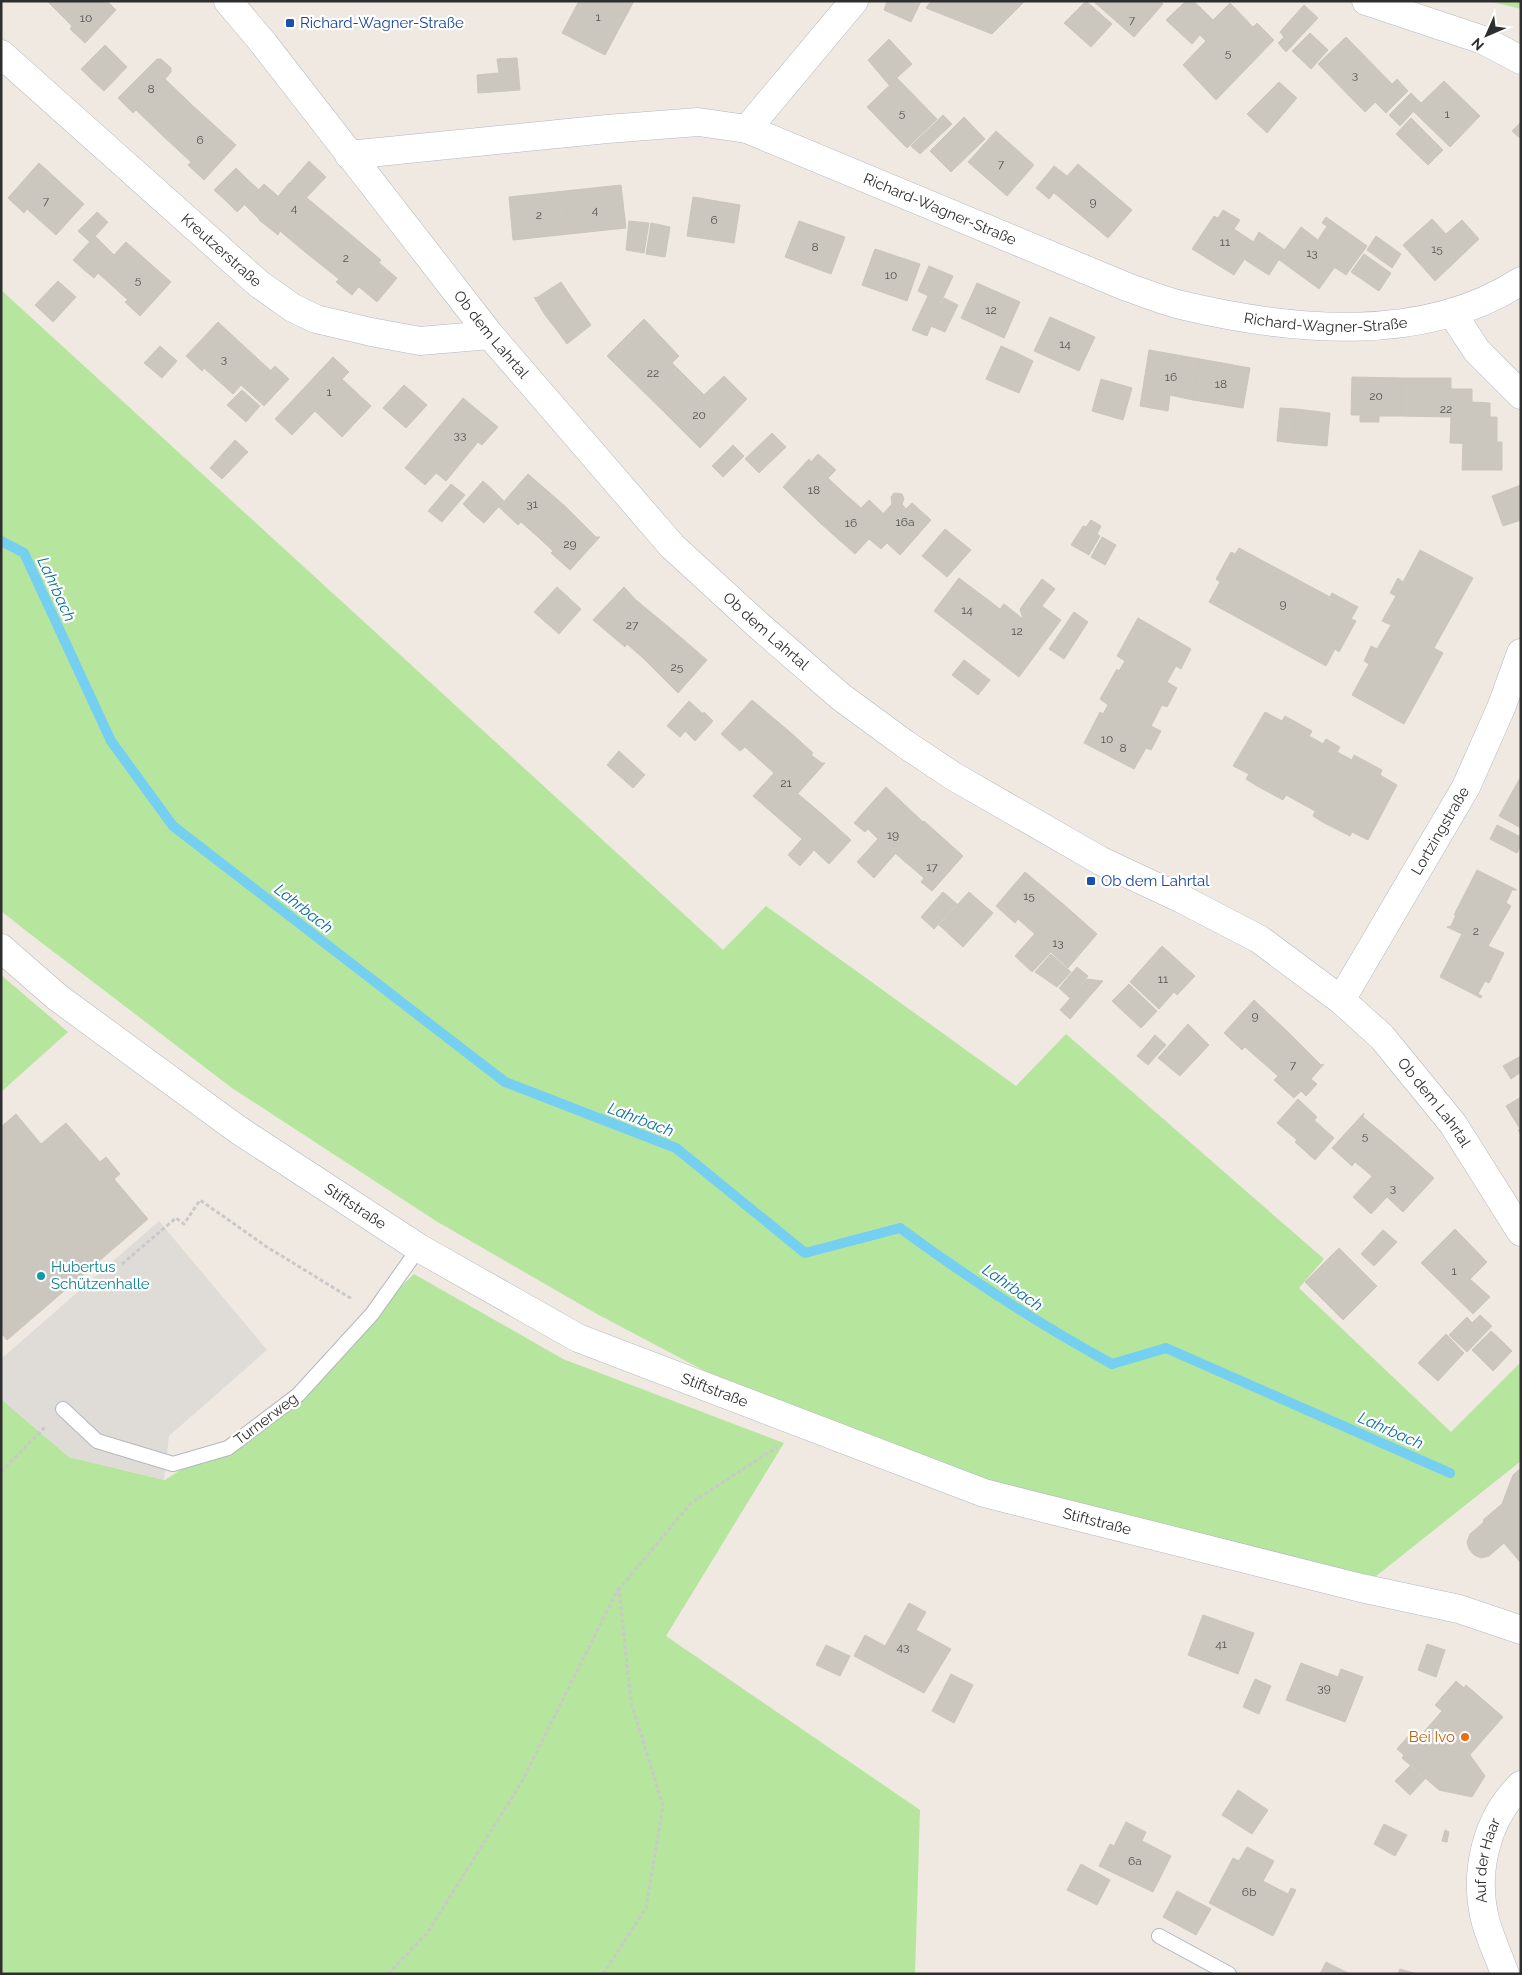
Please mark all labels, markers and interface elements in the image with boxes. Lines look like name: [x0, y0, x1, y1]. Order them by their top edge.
house number: 1: [595, 10, 601, 24]
north arrow: [1462, 10, 1512, 60]
house number: 10: [80, 11, 92, 25]
house number: 7: [1129, 13, 1136, 27]
place label: Richard-Wagner-Straße: [300, 14, 464, 32]
marker: Richard-Wagner-Straße: [284, 17, 296, 29]
text: N: [1468, 35, 1487, 54]
house number: 5: [1225, 46, 1232, 60]
house number: 3: [1352, 68, 1358, 82]
house number: 8: [147, 82, 155, 96]
house number: 5: [899, 106, 906, 120]
house number: 1: [1444, 107, 1450, 121]
house number: 6: [196, 133, 204, 147]
house number: 7: [998, 157, 1005, 171]
street label: Richard-Wagner-Straße: [861, 169, 1019, 249]
house number: 7: [43, 194, 50, 208]
house number: 9: [1089, 195, 1097, 209]
house number: 4: [291, 201, 298, 215]
house number: 4: [592, 203, 599, 217]
house number: 2: [536, 208, 542, 222]
street label: Kreutzerstraße: [177, 210, 265, 291]
house number: 6: [710, 213, 718, 227]
house number: 11: [1220, 235, 1230, 249]
house number: 8: [811, 240, 819, 254]
house number: 15: [1431, 242, 1443, 256]
house number: 13: [1306, 246, 1318, 260]
house number: 2: [343, 251, 349, 265]
house number: 10: [885, 268, 897, 282]
house number: 5: [135, 273, 142, 287]
street label: Ob dem Lahrtal: [450, 287, 533, 383]
house number: 12: [985, 303, 997, 317]
street label: Richard-Wagner-Straße: [1243, 309, 1409, 336]
house number: 14: [1059, 337, 1071, 351]
house number: 3: [221, 352, 227, 366]
house number: 22: [647, 366, 659, 380]
house number: 16: [1165, 370, 1177, 384]
house number: 18: [1215, 377, 1227, 391]
house number: 1: [326, 385, 332, 399]
house number: 20: [1369, 389, 1383, 403]
house number: 22: [1440, 402, 1452, 416]
house number: 20: [692, 408, 706, 422]
house number: 33: [454, 428, 466, 442]
house number: 18: [808, 483, 820, 497]
house number: 31: [526, 497, 538, 511]
house number: 16a: [896, 515, 914, 529]
house number: 16: [845, 516, 857, 530]
house number: 29: [563, 537, 577, 551]
water label: Lahrbach: [33, 554, 80, 625]
street label: Ob dem Lahrtal: [719, 588, 813, 674]
house number: 9: [1279, 597, 1287, 611]
house number: 14: [961, 603, 973, 617]
house number: 27: [626, 618, 639, 632]
house number: 12: [1011, 624, 1023, 638]
house number: 25: [671, 660, 684, 674]
house number: 10: [1101, 732, 1113, 746]
house number: 8: [1119, 741, 1127, 755]
house number: 21: [780, 776, 792, 790]
street label: Lortzingstraße: [1407, 783, 1473, 878]
house number: 19: [887, 828, 899, 842]
house number: 17: [926, 860, 938, 874]
place label: Ob dem Lahrtal: [1101, 872, 1210, 890]
marker: Ob dem Lahrtal: [1085, 875, 1097, 887]
water label: Lahrbach: [271, 880, 337, 937]
house number: 15: [1023, 889, 1035, 903]
house number: 2: [1473, 924, 1479, 938]
house number: 13: [1052, 936, 1064, 950]
house number: 11: [1158, 972, 1168, 986]
house number: 9: [1251, 1009, 1259, 1023]
street label: Ob dem Lahrtal: [1394, 1054, 1475, 1151]
house number: 7: [1290, 1058, 1297, 1072]
water label: Lahrbach: [605, 1098, 676, 1141]
house number: 5: [1362, 1129, 1369, 1143]
street label: Stiftstraße: [321, 1180, 390, 1233]
house number: 3: [1390, 1181, 1396, 1195]
place label: Hubertus Schützenhalle: [51, 1258, 150, 1293]
water label: Lahrbach: [979, 1260, 1046, 1315]
house number: 1: [1451, 1264, 1457, 1278]
marker: Hubertus Schützenhalle: [35, 1270, 47, 1282]
street label: Stiftstraße: [679, 1369, 751, 1411]
street label: Turnerweg: [231, 1389, 301, 1449]
water label: Lahrbach: [1355, 1408, 1426, 1453]
street label: Stiftstraße: [1061, 1504, 1133, 1539]
house number: 41: [1215, 1637, 1227, 1651]
house number: 43: [897, 1640, 909, 1654]
house number: 39: [1317, 1681, 1331, 1695]
place label: Bei Ivo: [1409, 1728, 1455, 1746]
marker: Bei Ivo: [1459, 1731, 1471, 1743]
street label: Auf der Haar: [1472, 1814, 1505, 1904]
house number: 6a: [1128, 1854, 1142, 1868]
house number: 6b: [1242, 1885, 1256, 1899]

